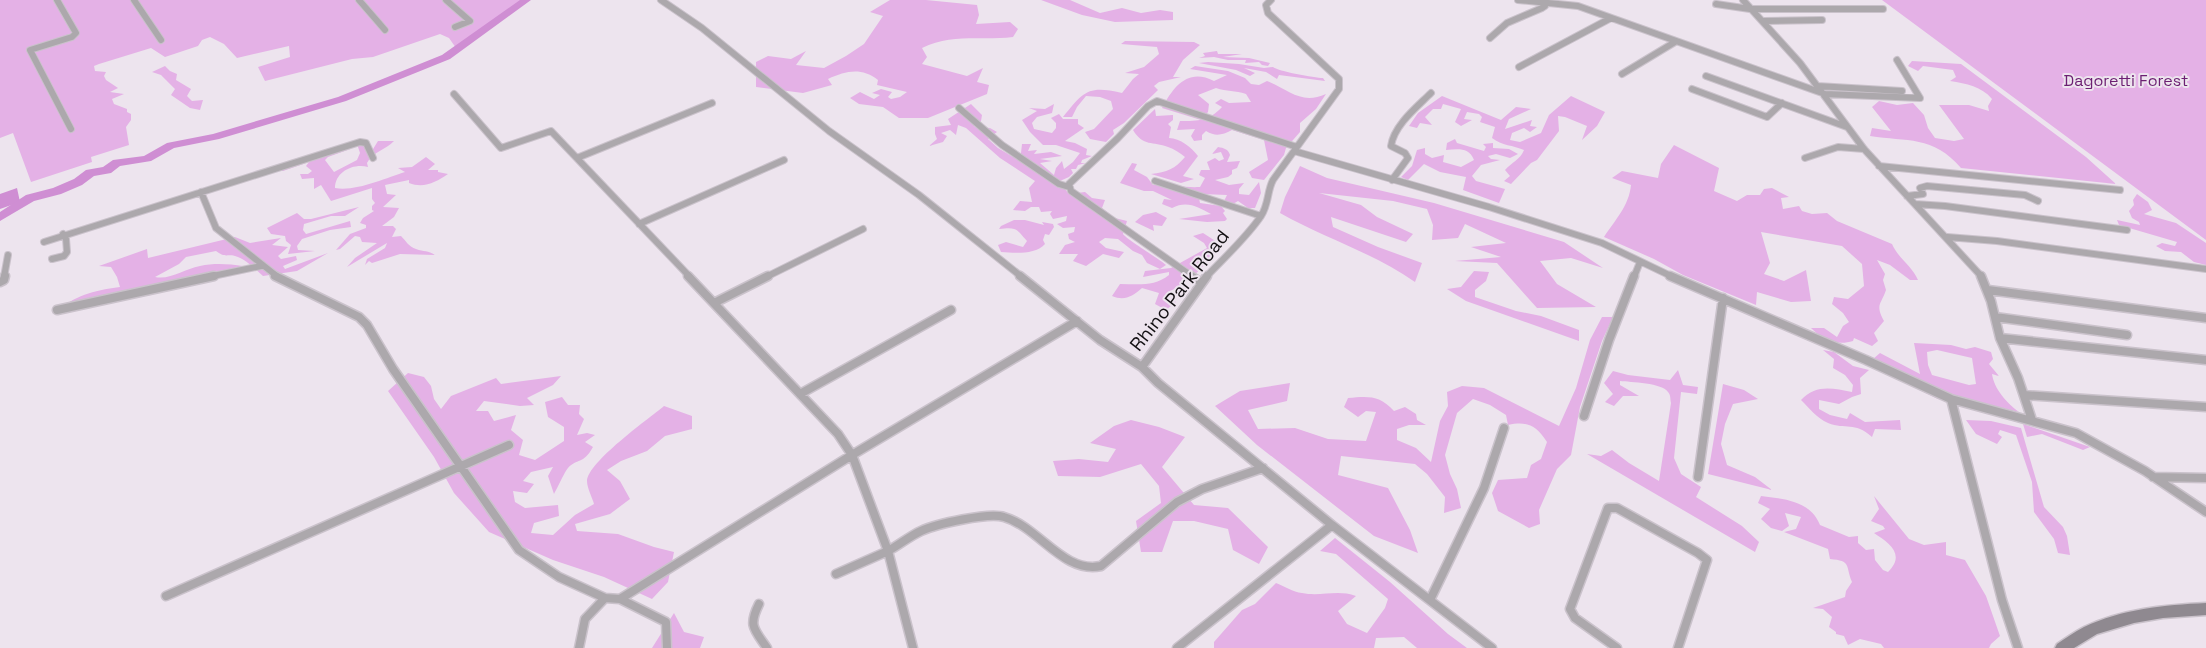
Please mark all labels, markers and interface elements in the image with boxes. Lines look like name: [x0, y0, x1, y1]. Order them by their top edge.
park label: Dagoretti Forest: [2064, 70, 2188, 91]
street label: Rhino Park Road: [1124, 224, 1235, 356]

